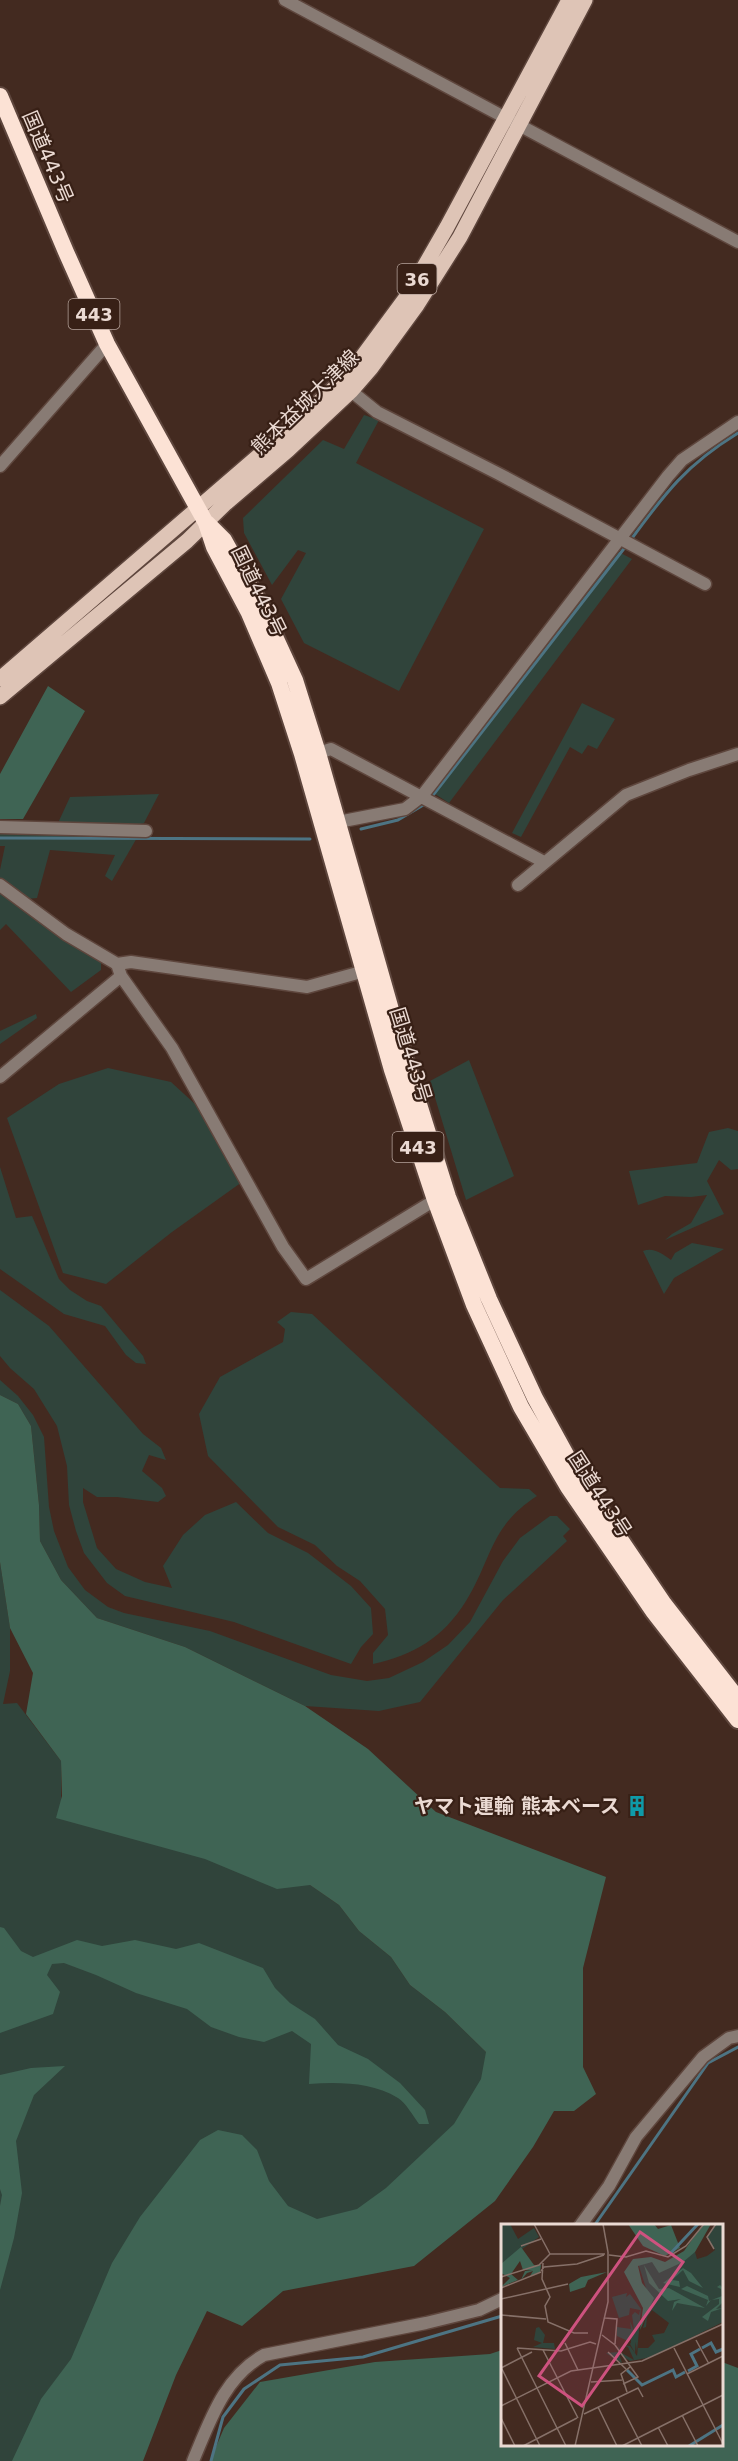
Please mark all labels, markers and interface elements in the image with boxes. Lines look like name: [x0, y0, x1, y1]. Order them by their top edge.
street label: 国道443号: [18, 107, 78, 207]
road number: 36: [398, 264, 436, 294]
road number: 443: [68, 299, 119, 329]
street label: 熊本益城大津線: [246, 345, 364, 459]
street label: 国道443号: [227, 542, 291, 640]
street label: 国道443号: [385, 1005, 437, 1105]
road number: 443: [392, 1132, 444, 1162]
street label: 国道443号: [563, 1446, 637, 1542]
place label: ヤマト運輸 熊本ベース: [414, 1794, 620, 1818]
building icon: ヤマト運輸 熊本ベース: [625, 1794, 649, 1818]
inset map: [501, 2224, 723, 2446]

